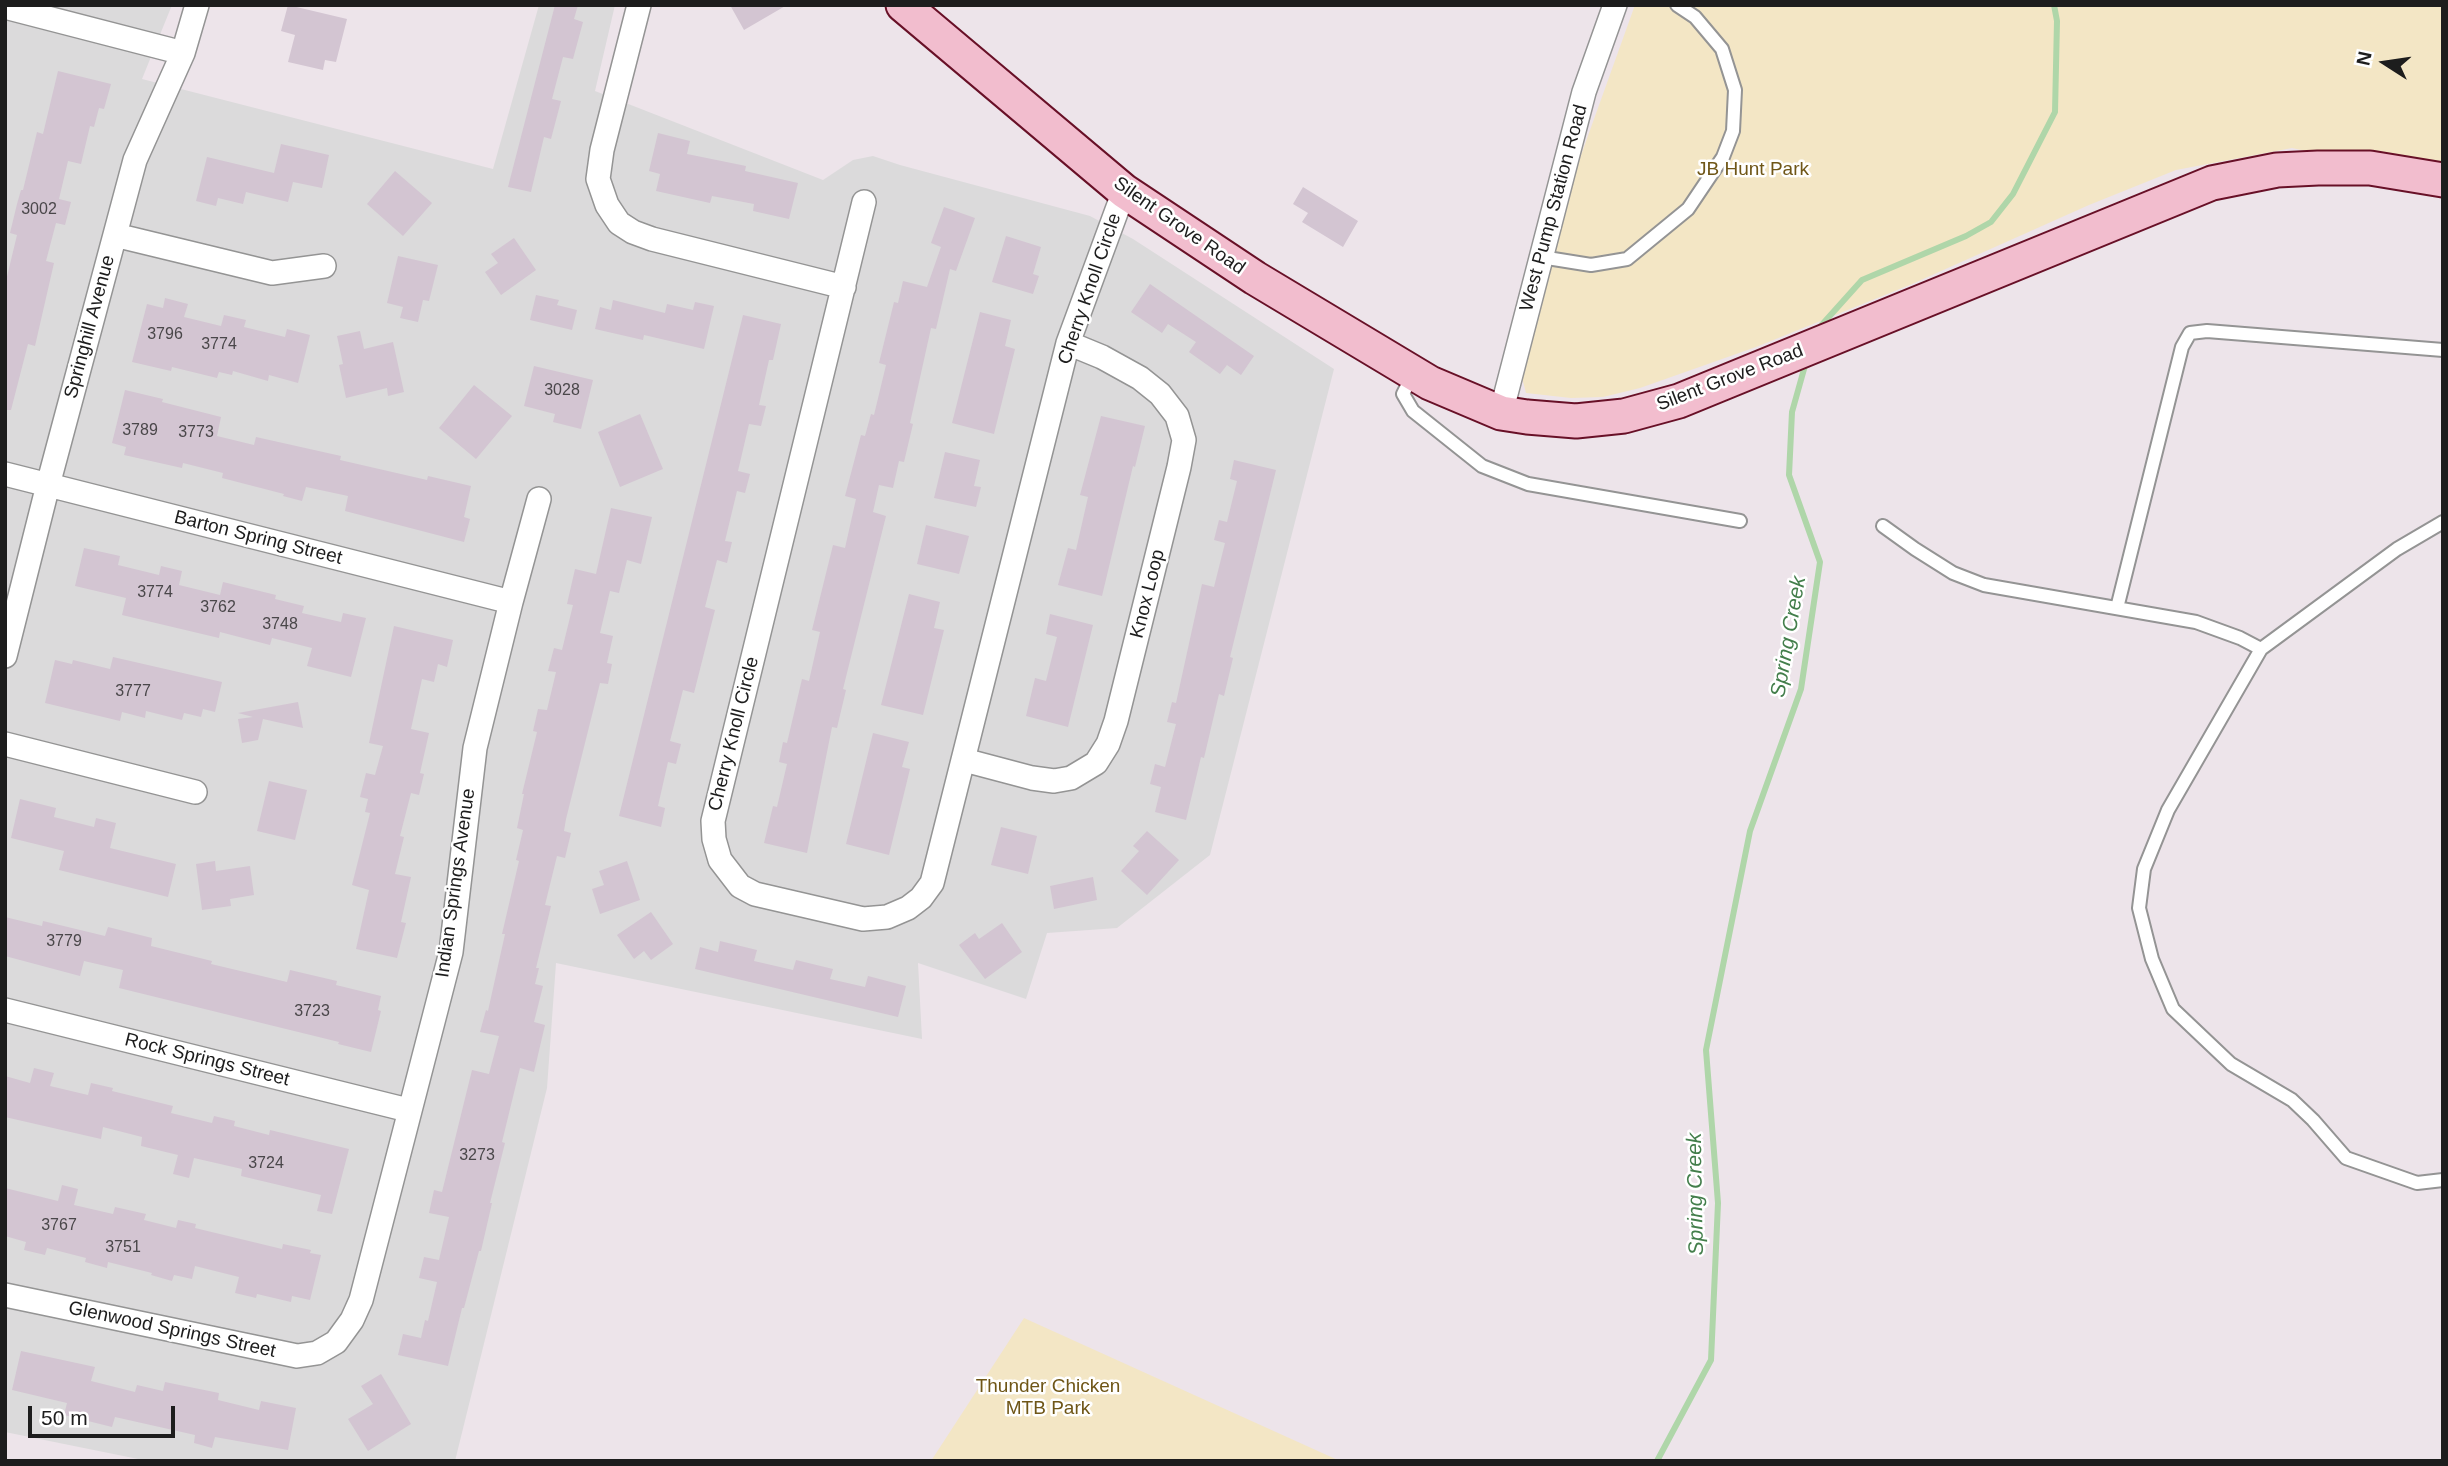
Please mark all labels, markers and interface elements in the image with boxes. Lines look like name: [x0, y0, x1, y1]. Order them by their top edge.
north arrow: [2350, 28, 2420, 98]
text: N: [2352, 50, 2376, 67]
street label: West Pump Station Road: [1515, 102, 1593, 314]
park label: JB Hunt Park: [1697, 159, 1809, 181]
street label: Silent Grove Road: [1109, 172, 1249, 280]
house number: 3002: [21, 200, 57, 220]
street label: Cherry Knoll Circle: [1053, 210, 1127, 368]
street label: Springhill Avenue: [60, 253, 120, 401]
house number: 3796: [147, 325, 183, 345]
house number: 3774: [201, 335, 237, 355]
street label: Silent Grove Road: [1653, 340, 1807, 416]
house number: 3028: [544, 381, 580, 401]
house number: 3789: [122, 421, 158, 441]
house number: 3773: [178, 423, 214, 443]
street label: Barton Spring Street: [172, 506, 344, 570]
street label: Knox Loop: [1126, 547, 1170, 641]
water label: Spring Creek: [1766, 574, 1812, 700]
house number: 3774: [137, 583, 173, 603]
house number: 3762: [200, 598, 236, 618]
house number: 3748: [262, 615, 298, 635]
street label: Cherry Knoll Circle: [704, 654, 764, 814]
house number: 3777: [115, 682, 151, 702]
street label: Indian Springs Avenue: [431, 787, 481, 979]
house number: 3779: [46, 932, 82, 952]
house number: 3723: [294, 1002, 330, 1022]
street label: Rock Springs Street: [122, 1029, 292, 1091]
water label: Spring Creek: [1682, 1133, 1710, 1255]
house number: 3273: [459, 1146, 495, 1166]
house number: 3724: [248, 1154, 284, 1174]
house number: 3767: [41, 1216, 77, 1236]
house number: 3751: [105, 1238, 141, 1258]
street label: Glenwood Springs Street: [66, 1297, 278, 1363]
park label: Thunder Chicken MTB Park: [976, 1376, 1120, 1420]
scale bar: [32, 1392, 178, 1436]
text: 50 m: [41, 1406, 88, 1429]

